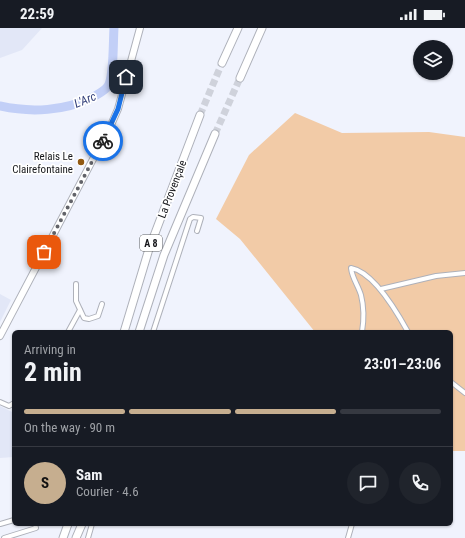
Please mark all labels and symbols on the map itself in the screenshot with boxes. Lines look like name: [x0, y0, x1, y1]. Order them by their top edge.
pin: [109, 60, 143, 94]
water label: L'Arc: [72, 89, 99, 111]
courier: [83, 121, 123, 161]
place label: Relais Le Clairefontaine: [12, 150, 73, 176]
marker: Relais Le Clairefontaine: [76, 157, 86, 167]
street label: La Provençale: [155, 158, 189, 220]
pin: [27, 235, 61, 269]
road number: A 8: [140, 235, 162, 251]

